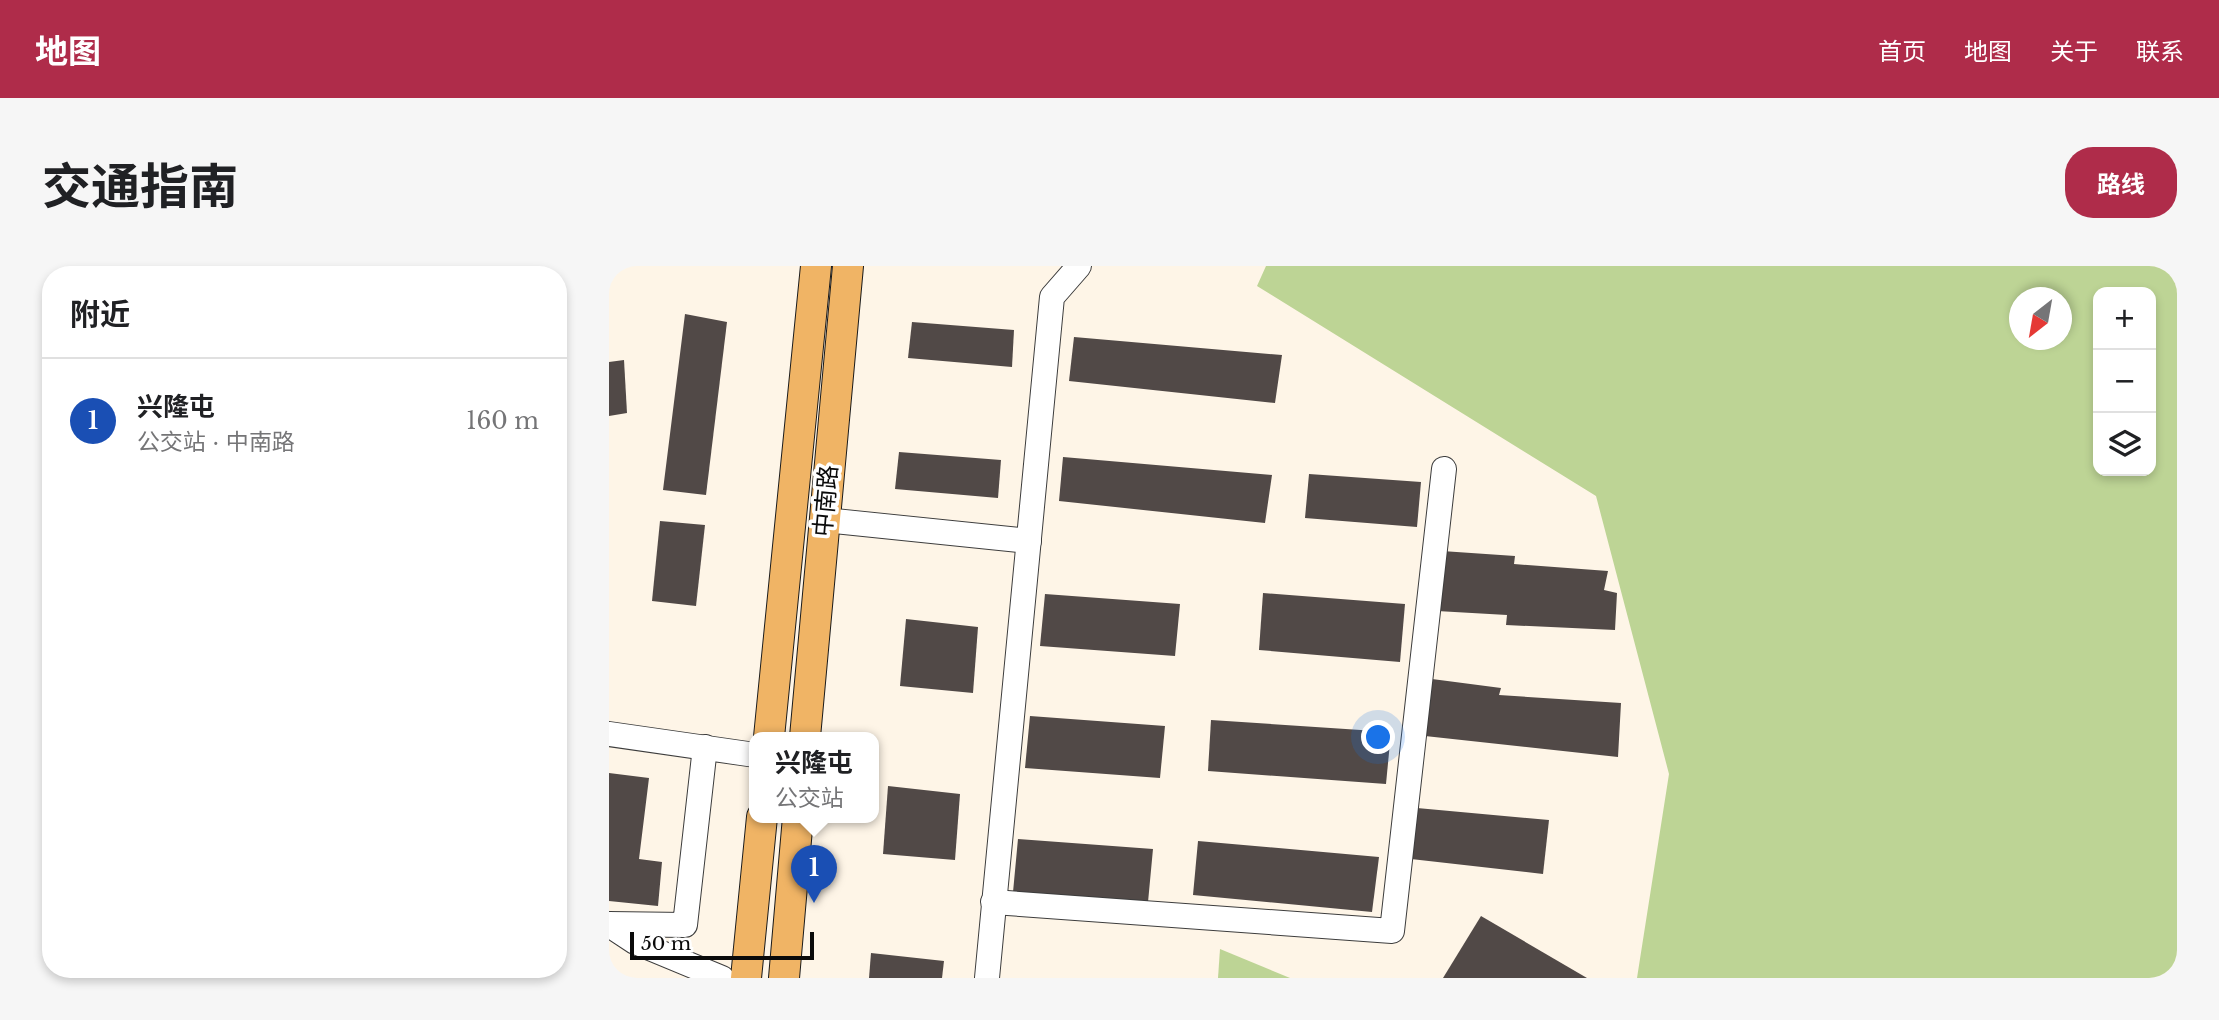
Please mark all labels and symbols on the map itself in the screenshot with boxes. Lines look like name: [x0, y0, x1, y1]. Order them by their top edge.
north arrow: [2009, 287, 2072, 350]
street label: 中南路: [808, 464, 843, 538]
your location: [1361, 720, 1395, 754]
pin: 1: [791, 845, 837, 903]
scale bar: [630, 929, 814, 961]

